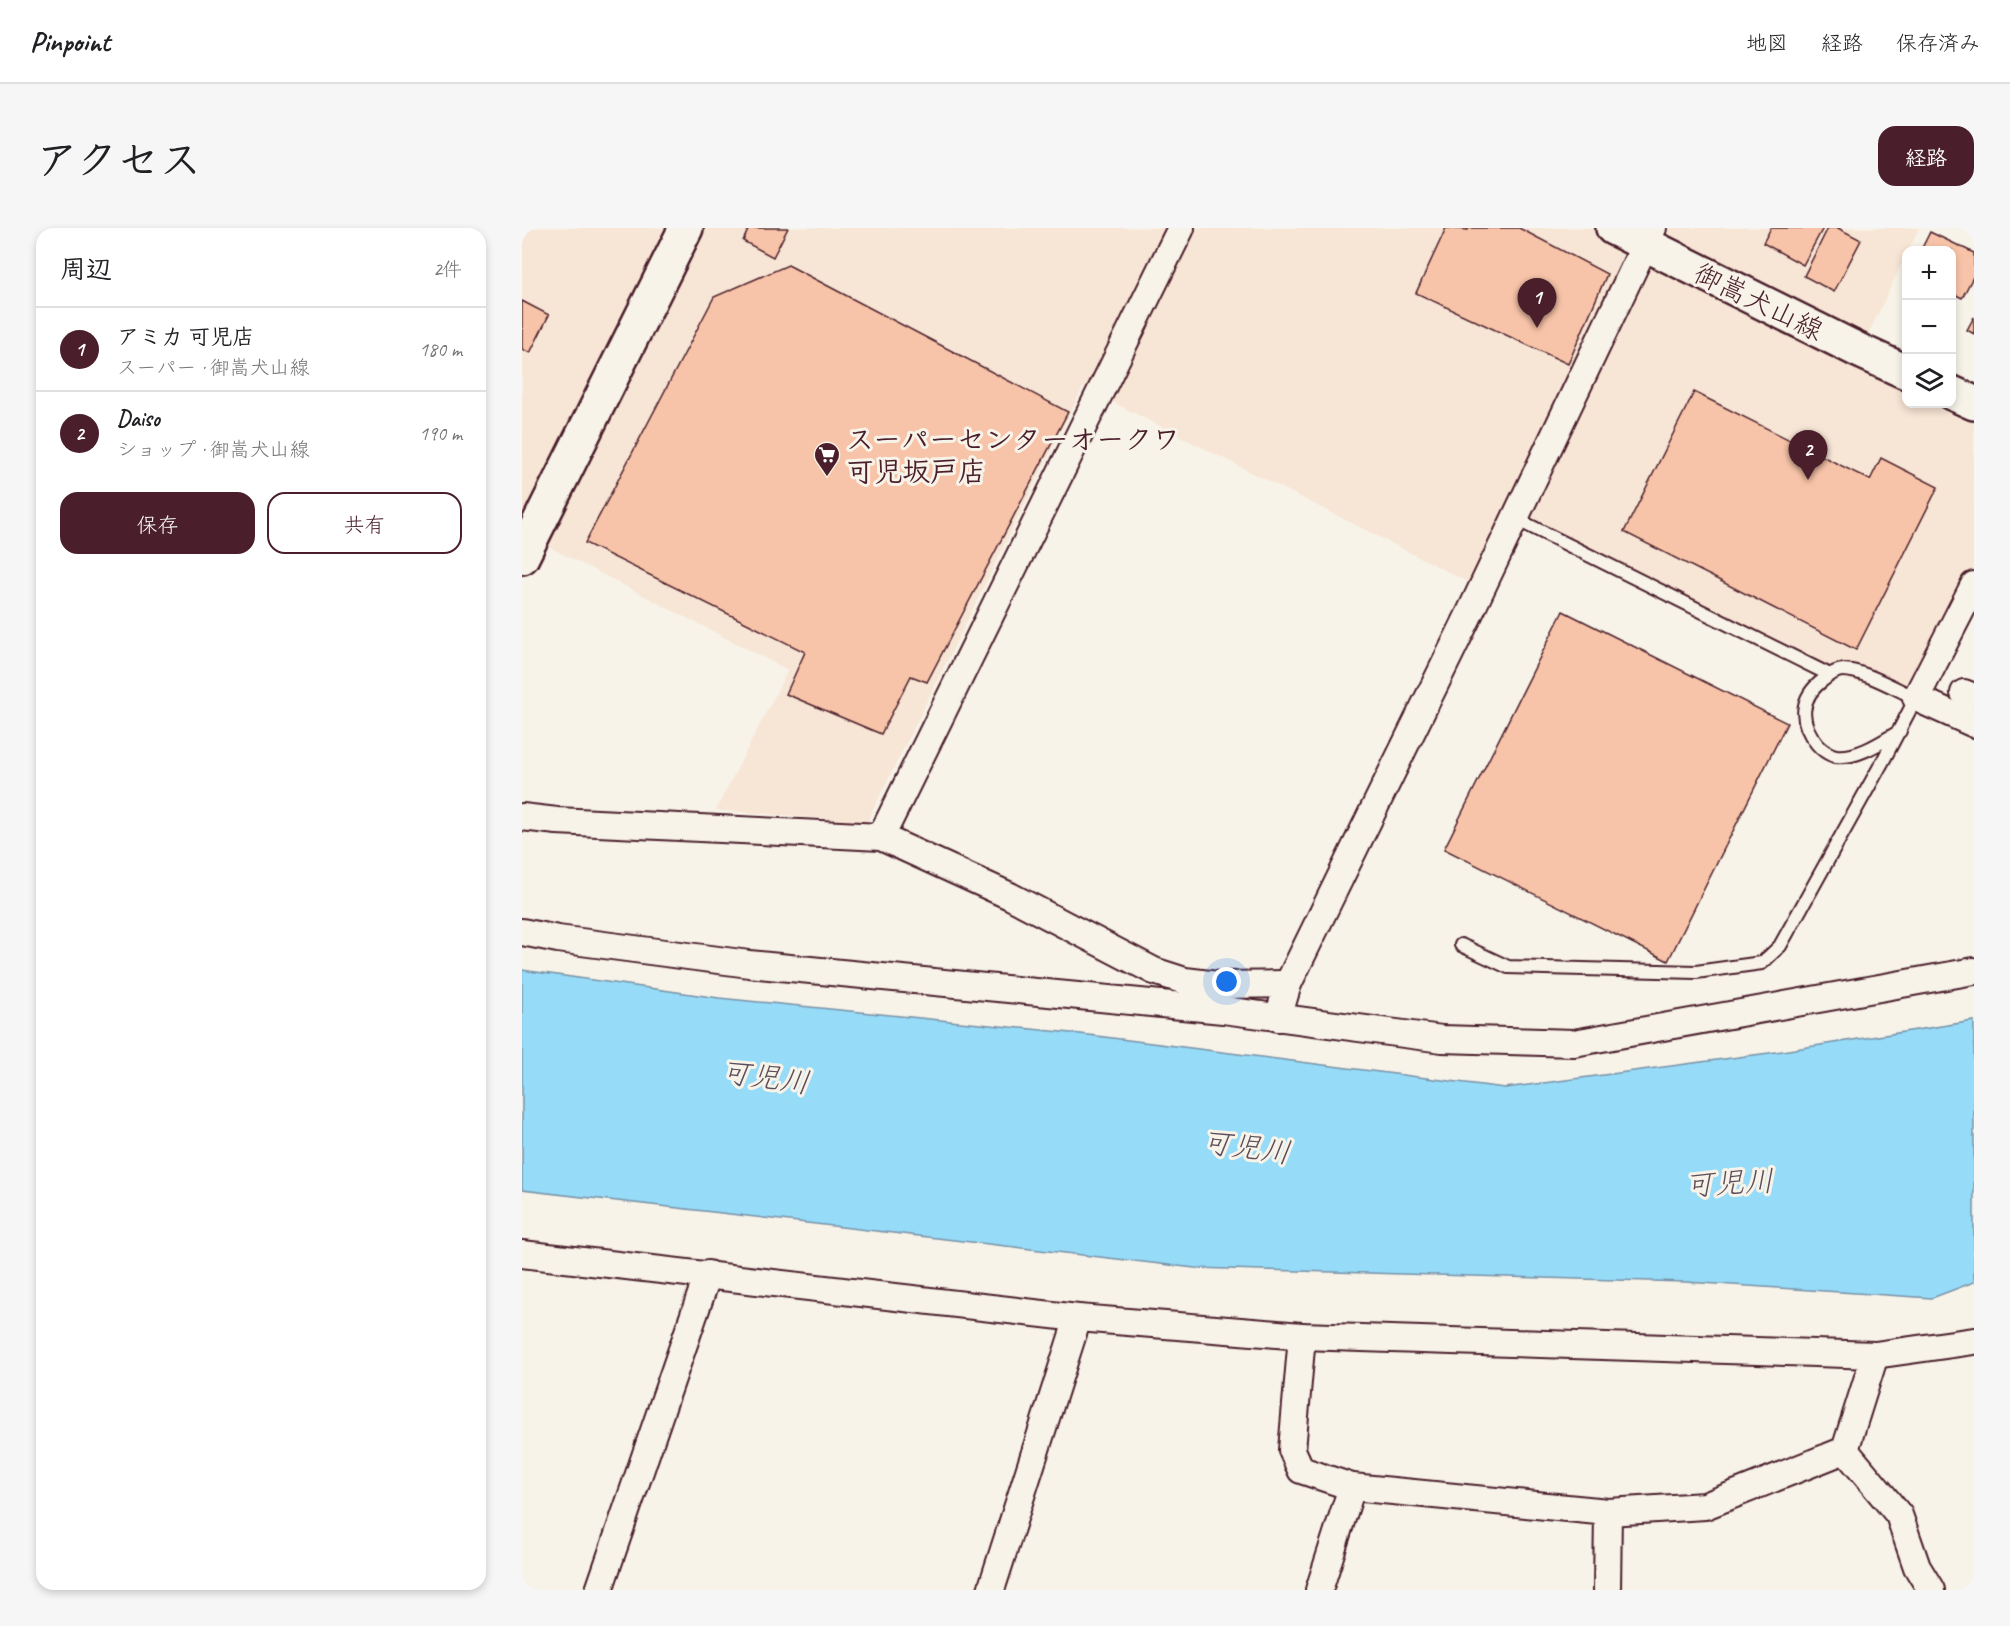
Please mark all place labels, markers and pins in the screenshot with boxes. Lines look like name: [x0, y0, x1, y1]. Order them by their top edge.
pin: 1: [1518, 279, 1556, 328]
place label: スーパーセンターオークワ 可児坂戸店: [846, 422, 1180, 489]
pin: 2: [1788, 430, 1828, 480]
supermarket icon: スーパーセンターオークワ 可児坂戸店: [812, 440, 842, 478]

